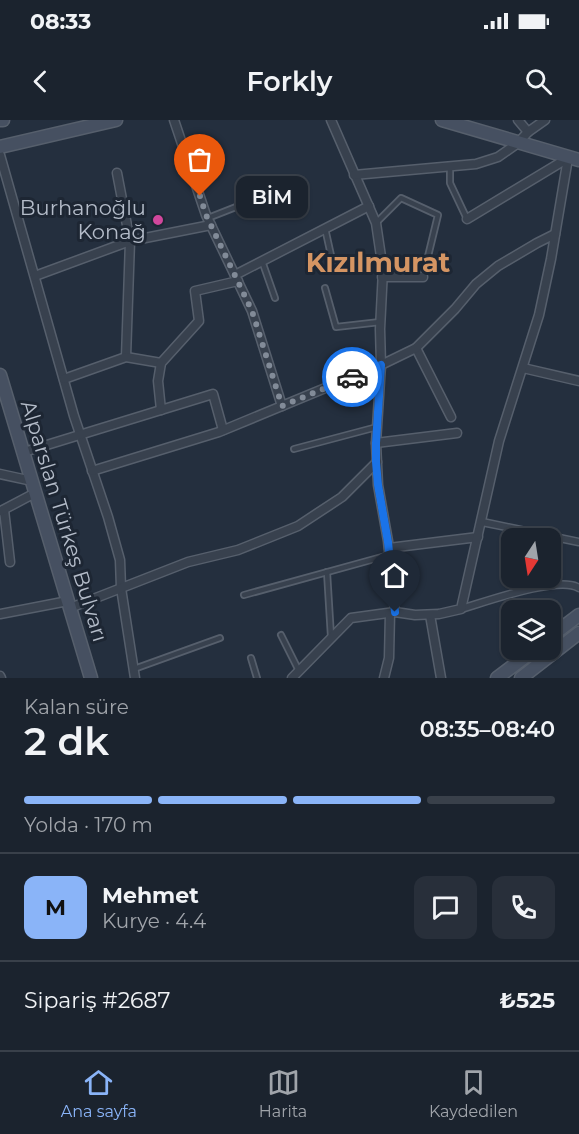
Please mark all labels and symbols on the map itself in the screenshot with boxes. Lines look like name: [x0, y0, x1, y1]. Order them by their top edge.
pin: [174, 134, 225, 196]
callout: BİM: [236, 175, 308, 217]
place label: Burhanoğlu Konağ: [20, 195, 146, 244]
marker: Burhanoğlu Konağ: [151, 213, 165, 227]
district label: Kızılmurat: [306, 246, 451, 279]
courier: [322, 347, 382, 407]
street label: Alparslan Türkeş Bulvarı: [16, 397, 113, 645]
north arrow: [501, 528, 561, 588]
pin: [369, 550, 420, 612]

